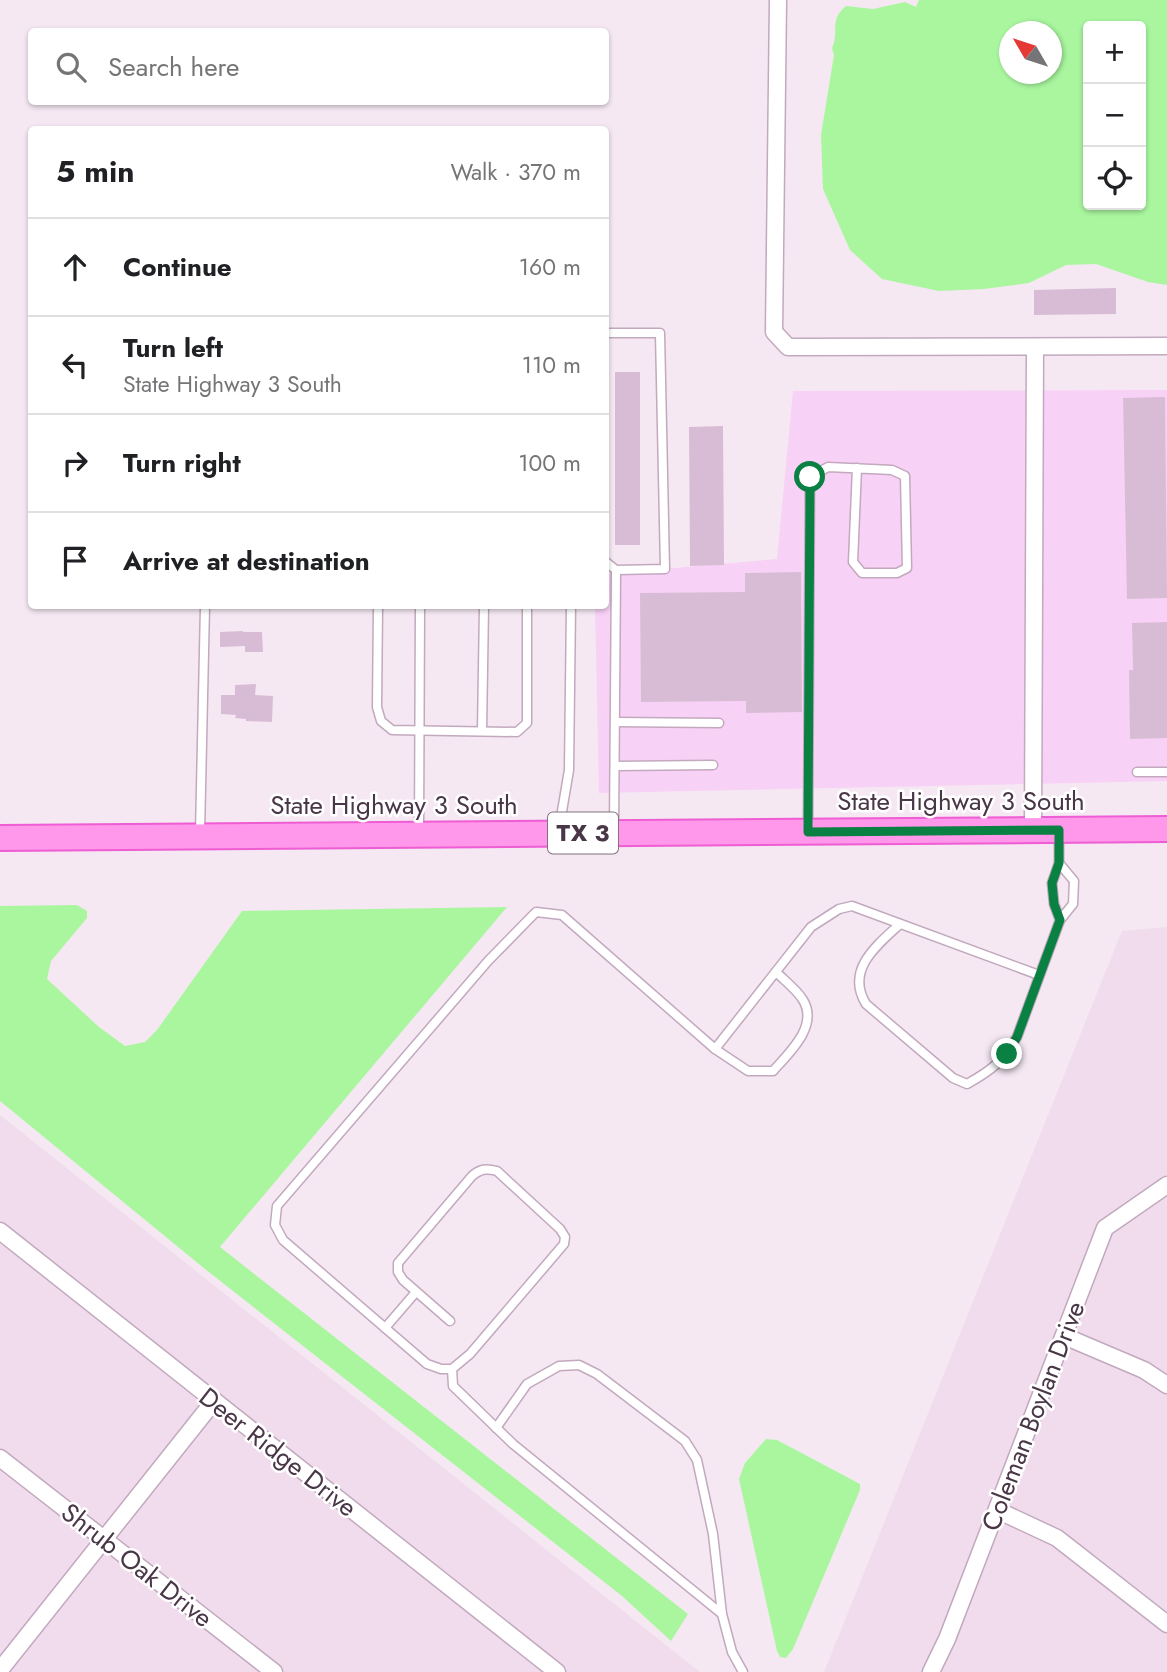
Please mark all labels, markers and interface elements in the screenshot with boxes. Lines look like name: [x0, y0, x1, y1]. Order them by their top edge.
north arrow: [999, 21, 1062, 84]
map controls: [1083, 21, 1146, 210]
button: +: [1083, 21, 1146, 84]
search box: [28, 28, 609, 105]
icon: search: [52, 48, 90, 86]
text: Search here: [108, 48, 240, 86]
button: −: [1083, 84, 1146, 147]
button: locate: [1083, 147, 1146, 210]
text: 5 min: [56, 150, 134, 193]
text: Walk · 370 m: [450, 155, 581, 189]
icon: ahead: [56, 248, 94, 286]
text: Continue: [123, 248, 232, 286]
text: 160 m: [519, 250, 581, 284]
text: Turn left: [123, 329, 223, 367]
icon: left: [56, 346, 94, 384]
text: 110 m: [522, 348, 581, 382]
text: State Highway 3 South: [123, 367, 342, 401]
icon: right: [56, 444, 94, 482]
text: Turn right: [123, 444, 241, 482]
text: 100 m: [518, 446, 581, 480]
route start: [794, 461, 825, 492]
icon: arrive: [56, 542, 94, 580]
text: Arrive at destination: [123, 542, 370, 580]
street label: State Highway 3 South: [837, 782, 1085, 820]
street label: State Highway 3 South: [270, 786, 518, 824]
road number: TX 3: [548, 812, 618, 854]
route end: [991, 1038, 1022, 1069]
street label: Coleman Boylan Drive: [972, 1296, 1094, 1536]
street label: Deer Ridge Drive: [191, 1378, 365, 1526]
street label: Shrub Oak Drive: [53, 1494, 221, 1636]

